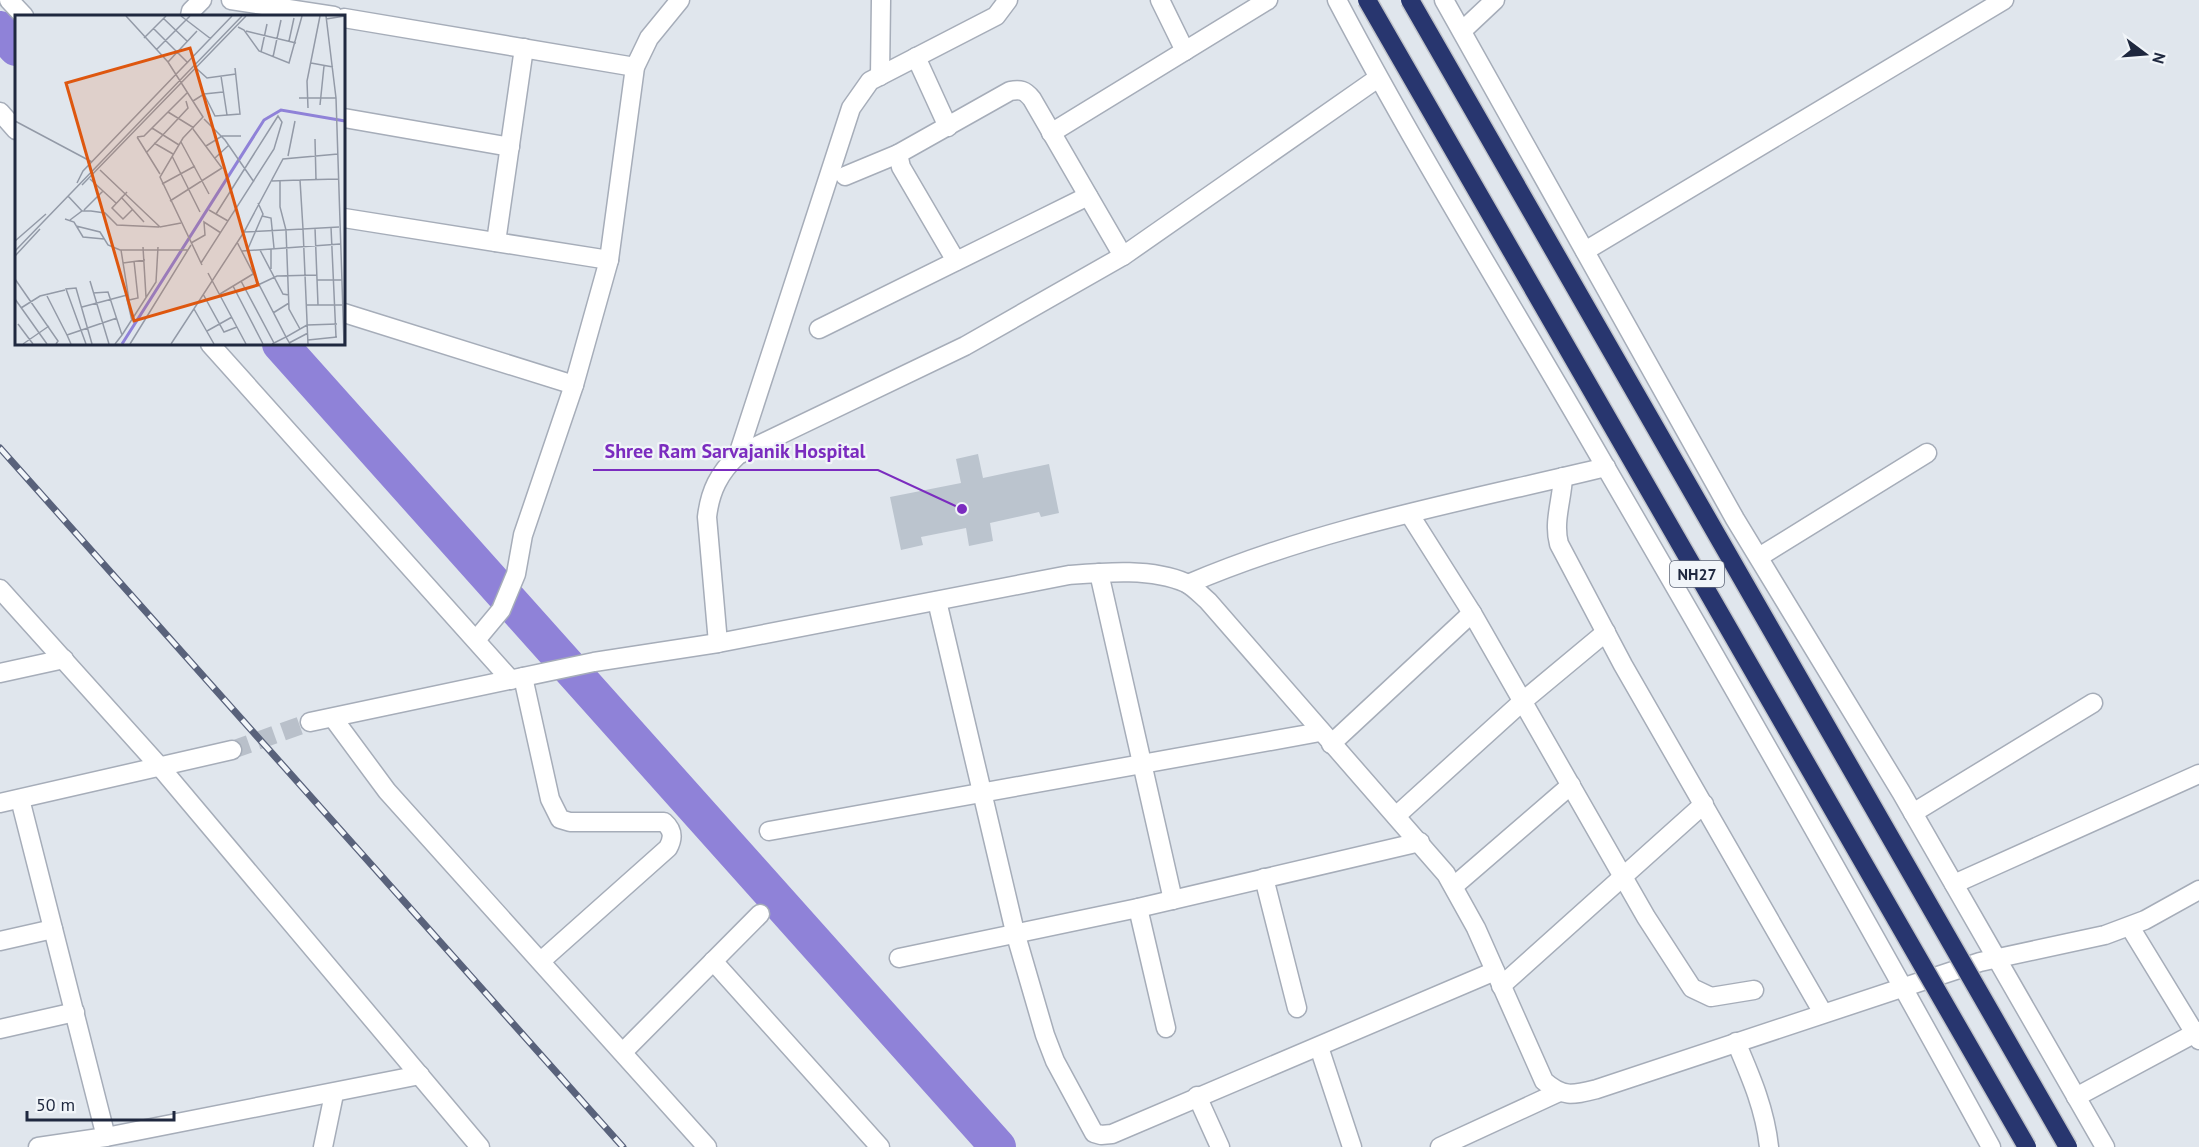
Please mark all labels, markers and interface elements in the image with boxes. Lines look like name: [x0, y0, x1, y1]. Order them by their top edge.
inset map: [15, 15, 345, 345]
north arrow: [2115, 24, 2175, 84]
text: N: [2148, 50, 2170, 66]
callout: Shree Ram Sarvajanik Hospital: [593, 432, 878, 470]
text: Shree Ram Sarvajanik Hospital: [605, 438, 866, 464]
road number: NH27: [1670, 561, 1724, 587]
scale bar: [27, 1084, 174, 1122]
text: 50 m: [36, 1093, 75, 1116]

